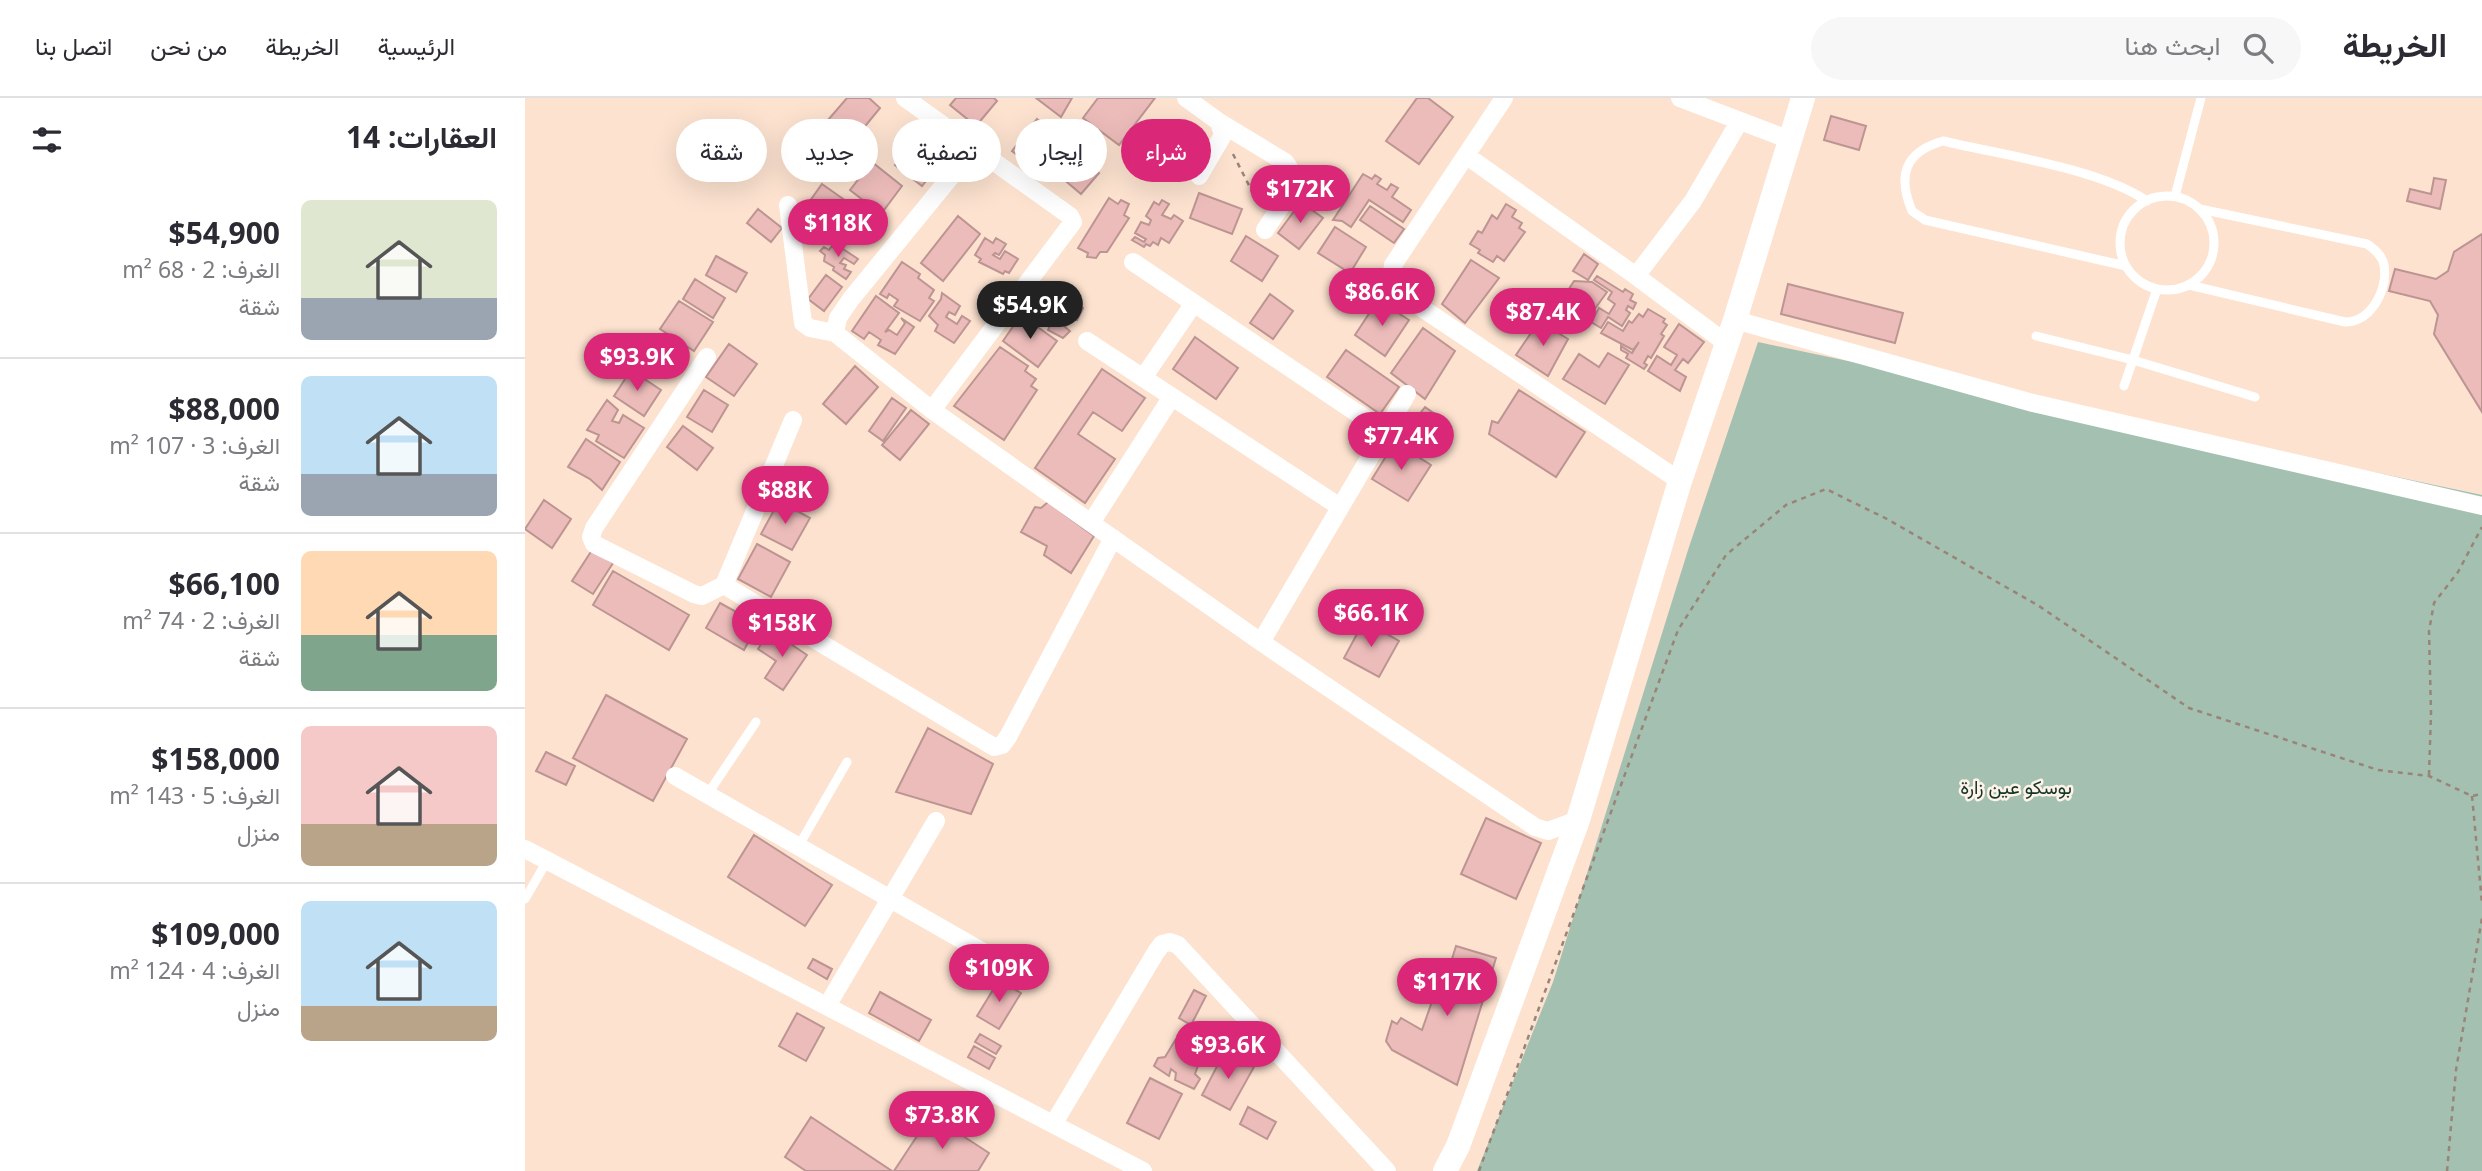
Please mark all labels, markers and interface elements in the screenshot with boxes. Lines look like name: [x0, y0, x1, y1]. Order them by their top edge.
search box: [1811, 17, 2301, 80]
text: الخريطة: [2343, 22, 2447, 67]
text: ابحث هنا: [2125, 27, 2221, 63]
text: اتصل بنا: [35, 29, 112, 62]
text: من نحن: [150, 29, 227, 62]
text: الخريطة: [265, 29, 339, 62]
text: الرئيسية: [377, 29, 455, 62]
icon: search: [2239, 29, 2277, 67]
text: العقارات: 14: [346, 116, 497, 157]
chip: شقة: [676, 119, 767, 182]
chip: جديد: [781, 119, 878, 182]
chip: تصفية: [892, 119, 1001, 182]
chip: إيجار: [1015, 119, 1107, 182]
chip: شراء: [1121, 119, 1211, 182]
icon: filters: [28, 121, 66, 159]
pin: $172K: [1251, 166, 1349, 225]
text: $172K: [1266, 172, 1334, 204]
pin: $118K: [789, 200, 887, 259]
text: $118K: [804, 206, 872, 238]
text: $54,900: [168, 212, 280, 253]
icon: home: [357, 228, 441, 312]
text: الغرف: 2 · 68 m²: [122, 253, 280, 285]
pin: $86.6K: [1325, 268, 1439, 328]
text: $86.6K: [1345, 275, 1419, 307]
pin: $54.9K: [973, 282, 1087, 341]
text: $54.9K: [993, 288, 1067, 320]
pin: $87.4K: [1486, 288, 1600, 348]
text: شقة: [238, 290, 280, 322]
text: $87.4K: [1506, 295, 1580, 327]
pin: $93.9K: [580, 334, 694, 393]
text: $93.9K: [600, 340, 674, 372]
text: $88,000: [168, 388, 280, 429]
icon: home: [357, 404, 441, 488]
pin: $77.4K: [1344, 412, 1458, 472]
text: $77.4K: [1364, 419, 1438, 451]
text: الغرف: 3 · 107 m²: [109, 429, 280, 461]
text: شقة: [238, 466, 280, 498]
pin: $88K: [744, 466, 826, 526]
text: $88K: [758, 473, 812, 505]
text: $66,100: [168, 563, 280, 604]
icon: home: [357, 579, 441, 663]
pin: $66.1K: [1314, 589, 1428, 649]
text: $66.1K: [1334, 596, 1408, 628]
pin: $158K: [733, 600, 831, 659]
text: الغرف: 2 · 74 m²: [122, 604, 280, 636]
text: $158K: [748, 606, 816, 638]
text: شقة: [238, 641, 280, 673]
text: $158,000: [151, 738, 280, 779]
icon: home: [357, 754, 441, 838]
park label: بوسكو عين زارة: [1960, 774, 2072, 800]
text: الغرف: 5 · 143 m²: [109, 779, 280, 811]
text: منزل: [237, 816, 280, 848]
text: $109,000: [151, 913, 280, 954]
icon: home: [357, 929, 441, 1013]
pin: $109K: [950, 944, 1048, 1004]
text: $109K: [965, 951, 1033, 983]
text: الغرف: 4 · 124 m²: [109, 954, 280, 986]
pin: $117K: [1398, 958, 1496, 1018]
text: $117K: [1413, 965, 1481, 997]
text: منزل: [237, 991, 280, 1023]
pin: $93.6K: [1171, 1021, 1285, 1081]
text: $93.6K: [1191, 1028, 1265, 1060]
pin: $73.8K: [885, 1091, 999, 1151]
text: $73.8K: [905, 1098, 979, 1130]

